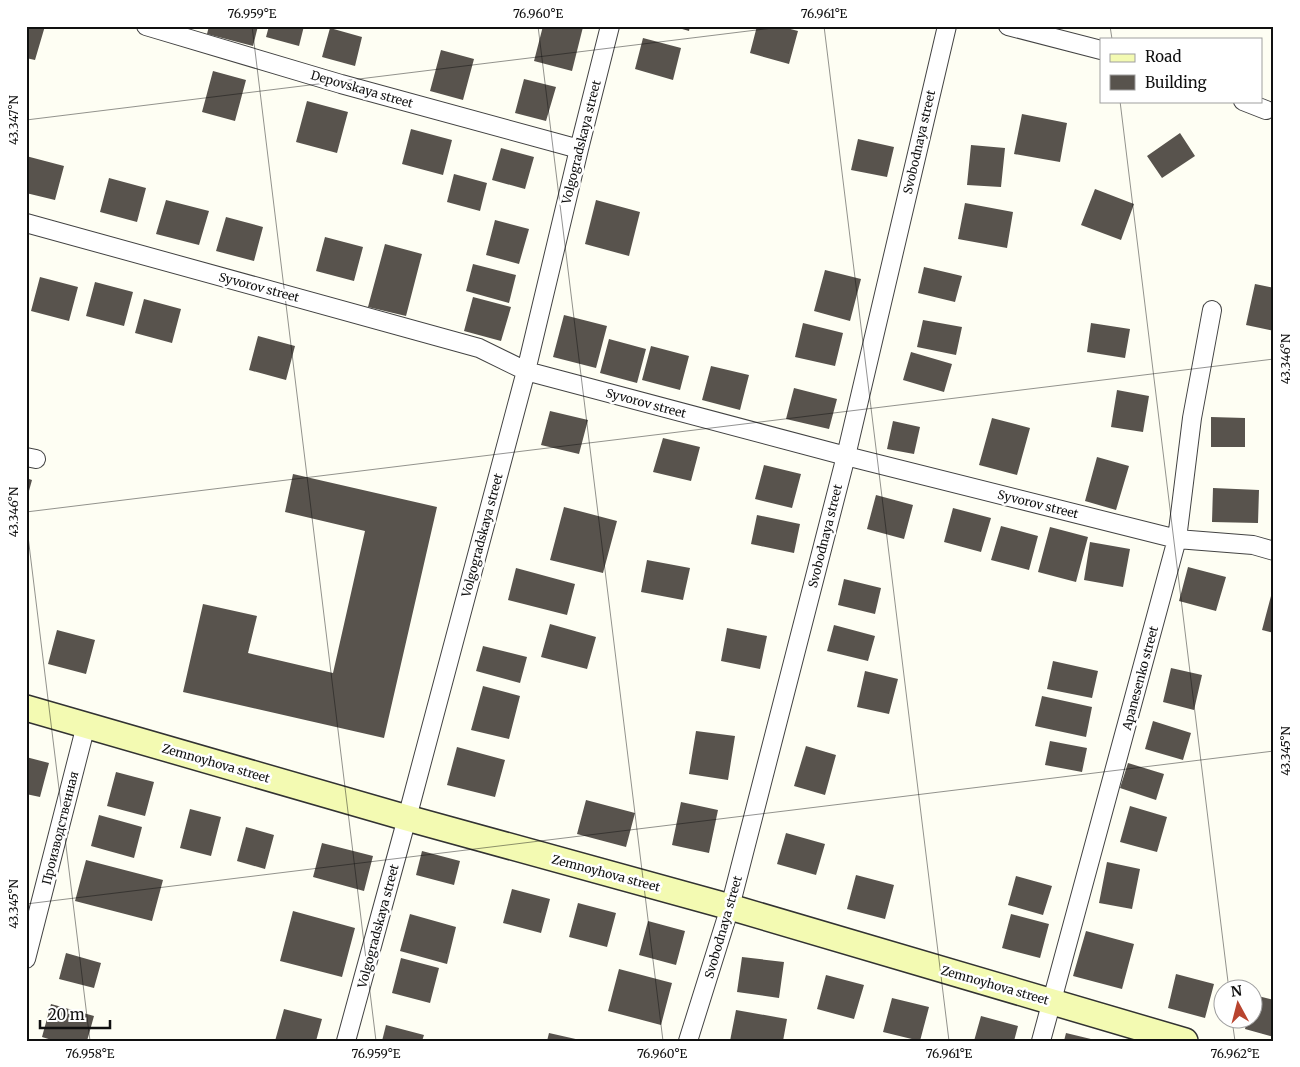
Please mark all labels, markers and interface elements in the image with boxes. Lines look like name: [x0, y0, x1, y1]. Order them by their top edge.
text: 76.959°E: [228, 6, 277, 21]
text: 76.960°E: [513, 6, 563, 21]
text: 76.961°E: [801, 6, 848, 21]
legend: [1100, 38, 1262, 102]
text: Road: [1145, 47, 1181, 66]
street label: Depovskaya street: [309, 67, 415, 111]
text: Building: [1145, 73, 1207, 92]
street label: Volgogradskaya street: [558, 78, 604, 207]
street label: Svobodnaya street: [900, 88, 938, 195]
text: 43.347°N: [6, 94, 21, 145]
street label: Syvorov street: [217, 269, 301, 305]
text: 43.346°N: [1278, 333, 1293, 384]
street label: Syvorov street: [604, 385, 688, 421]
street label: Volgogradskaya street: [458, 471, 506, 599]
street label: Svobodnaya street: [805, 482, 845, 589]
text: 43.346°N: [6, 486, 21, 537]
street label: Syvorov street: [996, 487, 1080, 521]
street label: Apanesenko street: [1119, 624, 1161, 733]
text: 43.345°N: [1278, 725, 1293, 776]
street label: Zemnoyhova street: [160, 740, 272, 786]
street label: Производственная: [39, 770, 81, 886]
street label: Zemnoyhova street: [550, 851, 662, 895]
street label: Volgogradskaya street: [354, 862, 402, 990]
street label: Svobodnaya street: [701, 874, 745, 980]
text: 43.345°N: [6, 878, 21, 929]
street label: Zemnoyhova street: [939, 962, 1051, 1008]
north arrow: [1212, 980, 1262, 1030]
text: N: [1230, 981, 1243, 1001]
scale bar: [40, 997, 110, 1029]
text: 20 m: [48, 1005, 85, 1024]
text: 76.958°E: [66, 1046, 115, 1061]
text: 76.959°E: [352, 1046, 401, 1061]
text: 76.960°E: [637, 1046, 687, 1061]
text: 76.961°E: [926, 1046, 973, 1061]
text: 76.962°E: [1211, 1046, 1260, 1061]

